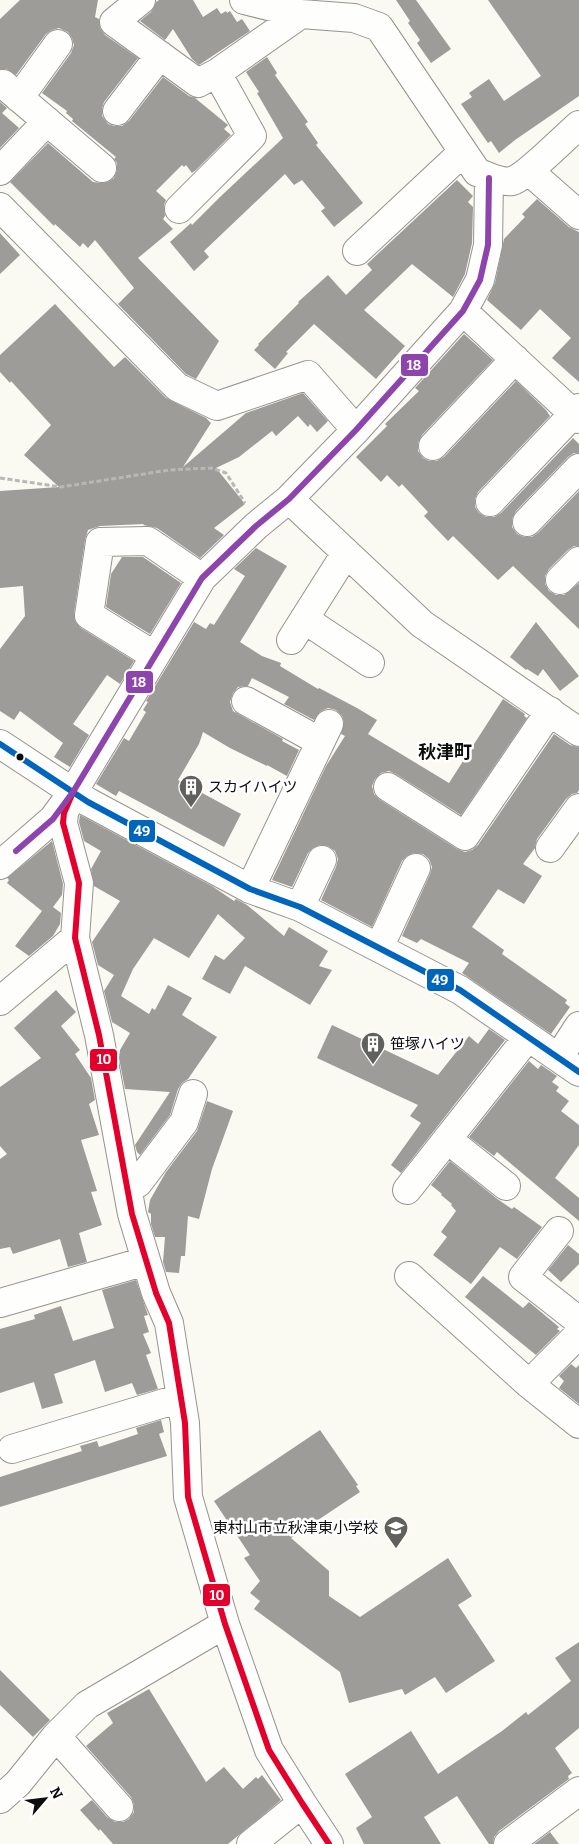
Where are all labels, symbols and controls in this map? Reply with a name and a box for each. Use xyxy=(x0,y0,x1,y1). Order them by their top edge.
line badge: 18 xyxy=(400,353,429,377)
text: 18 xyxy=(407,357,421,374)
line badge: 18 xyxy=(125,670,154,694)
text: 18 xyxy=(132,674,146,691)
district label: 秋津町 xyxy=(418,741,472,763)
unlabelled marker xyxy=(15,752,25,762)
building icon: スカイハイツ xyxy=(178,774,204,808)
place label: スカイハイツ xyxy=(208,778,297,796)
line badge: 49 xyxy=(128,819,156,843)
text: 49 xyxy=(134,823,150,840)
line badge: 49 xyxy=(426,968,455,992)
text: 49 xyxy=(432,972,448,989)
building icon: 笹塚ハイツ xyxy=(360,1031,386,1065)
place label: 笹塚ハイツ xyxy=(390,1035,465,1053)
line badge: 10 xyxy=(89,1048,118,1072)
text: 10 xyxy=(97,1051,112,1068)
school or university icon: 東村山市立秋津東小学校 xyxy=(383,1515,409,1549)
place label: 東村山市立秋津東小学校 xyxy=(213,1519,378,1537)
line badge: 10 xyxy=(202,1583,231,1607)
text: 10 xyxy=(210,1587,225,1604)
north arrow xyxy=(20,1774,70,1824)
text: N xyxy=(46,1784,66,1802)

